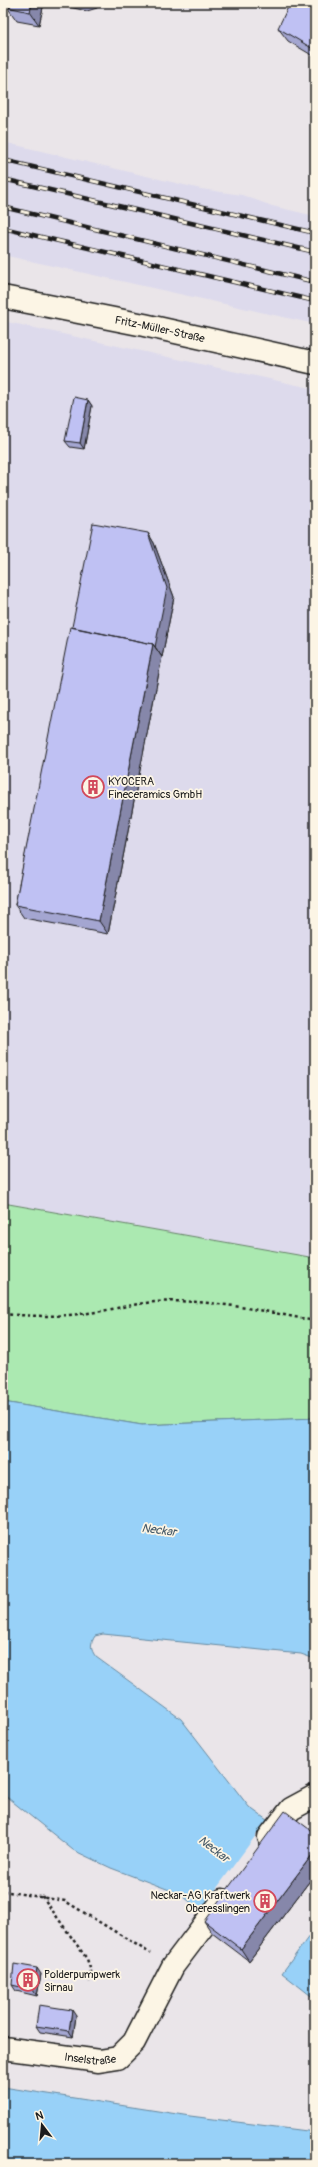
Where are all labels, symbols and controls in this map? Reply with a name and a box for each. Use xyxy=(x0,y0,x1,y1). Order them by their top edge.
street label: Fritz-Müller-Straße xyxy=(114,313,206,345)
building icon: KYOCERA Fineceramics GmbH xyxy=(80,774,106,800)
place label: KYOCERA Fineceramics GmbH xyxy=(108,775,202,801)
water label: Neckar xyxy=(141,1521,179,1540)
water label: Neckar xyxy=(195,1833,233,1867)
building icon: Neckar-AG Kraftwerk Oberesslingen xyxy=(252,1888,278,1914)
place label: Neckar-AG Kraftwerk Oberesslingen xyxy=(150,1889,250,1915)
building icon: Polderpumpwerk Sirnau xyxy=(15,1967,41,1993)
place label: Polderpumpwerk Sirnau xyxy=(44,1968,121,1994)
street label: Inselstraße xyxy=(64,2050,118,2068)
north arrow xyxy=(22,2105,62,2145)
text: N xyxy=(34,2108,45,2123)

